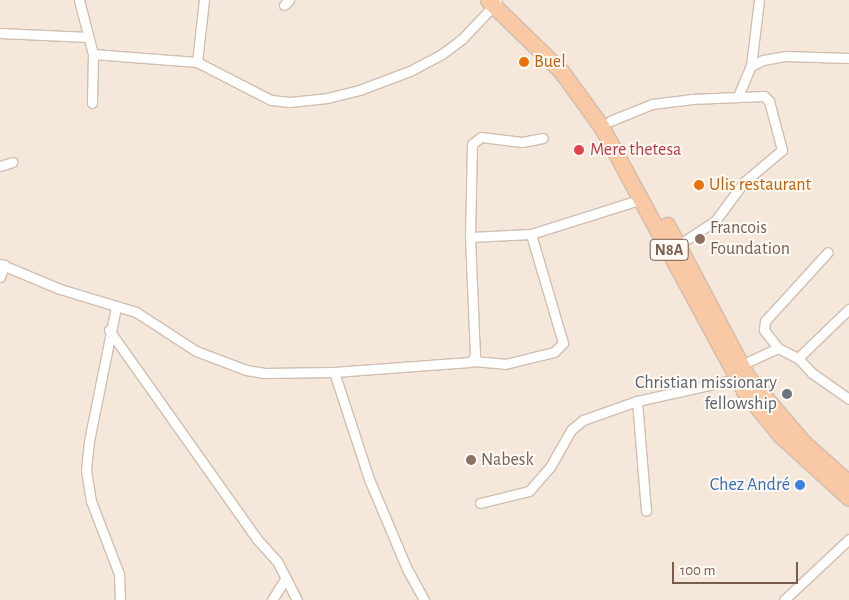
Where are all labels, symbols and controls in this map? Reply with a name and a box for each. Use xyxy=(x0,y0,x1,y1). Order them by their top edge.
place label: Buel xyxy=(534,51,566,73)
marker: Buel xyxy=(518,56,530,68)
place label: Mere thetesa xyxy=(590,139,681,161)
marker: Mere thetesa xyxy=(572,143,586,157)
place label: Ulis restaurant xyxy=(709,174,811,196)
marker: Ulis restaurant xyxy=(693,179,705,191)
place label: Francois Foundation xyxy=(710,218,790,260)
marker: Francois Foundation xyxy=(694,233,706,245)
road number: N8A xyxy=(649,236,689,264)
place label: Christian missionary fellowship xyxy=(635,373,777,416)
marker: Christian missionary fellowship xyxy=(781,388,793,400)
place label: Nabesk xyxy=(481,449,534,471)
marker: Nabesk xyxy=(465,454,477,466)
place label: Chez André xyxy=(710,474,790,496)
marker: Chez André xyxy=(794,479,806,491)
scale bar xyxy=(674,552,800,584)
text: 100 m xyxy=(680,563,715,578)

